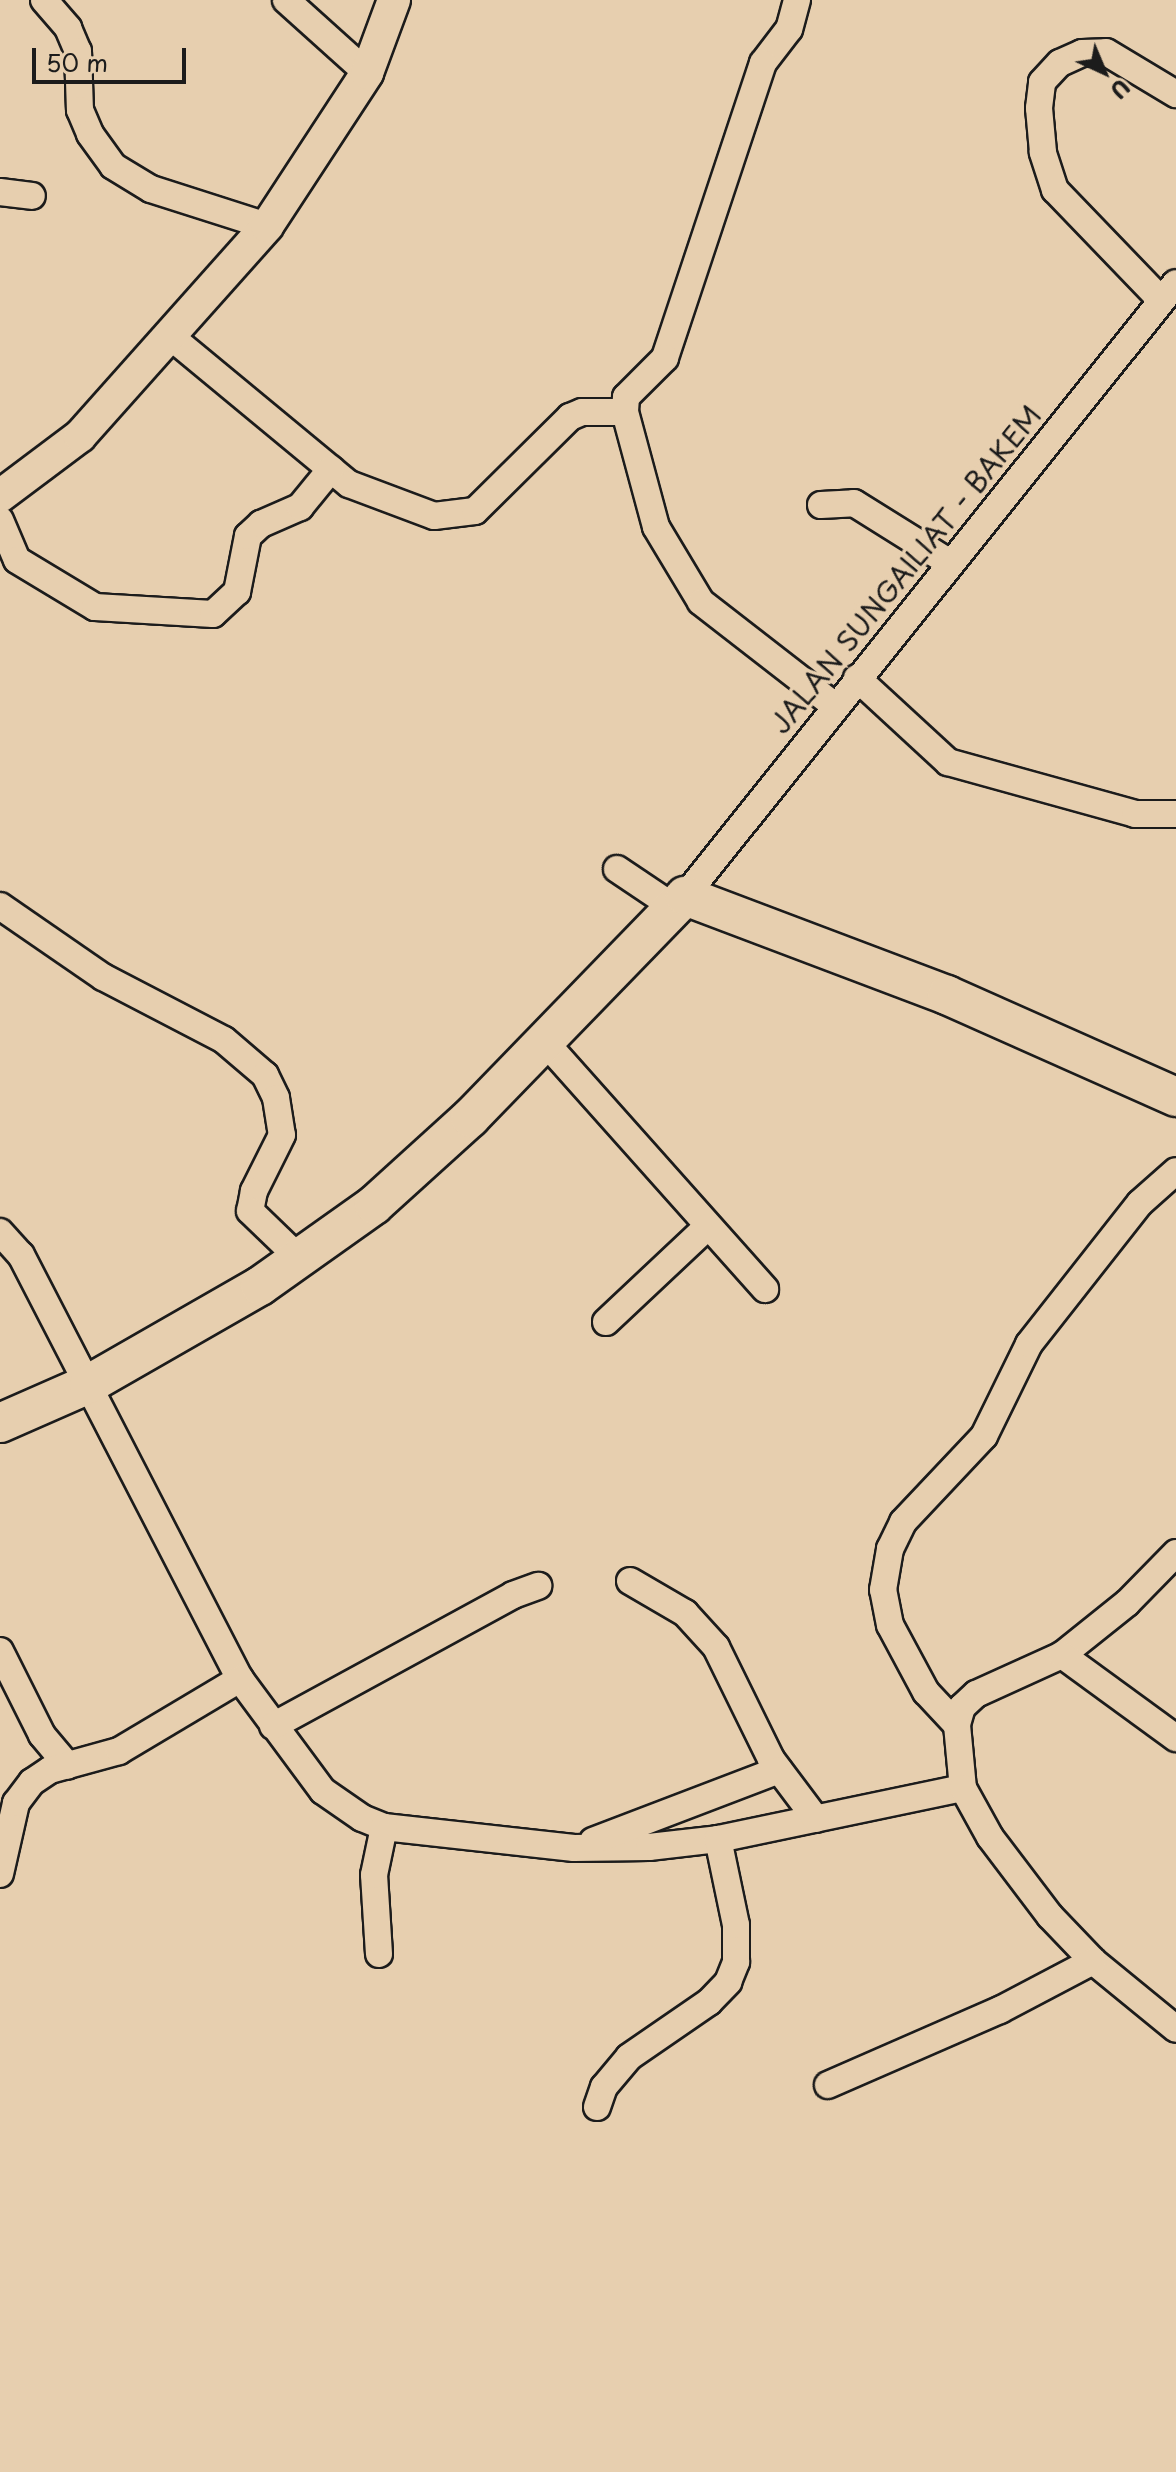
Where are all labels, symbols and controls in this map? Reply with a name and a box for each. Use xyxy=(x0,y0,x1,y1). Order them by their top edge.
scale bar xyxy=(36,32,190,82)
north arrow xyxy=(1064,32,1144,112)
text: 50 m xyxy=(46,44,108,80)
text: U xyxy=(1104,72,1139,107)
street label: JALAN SUNGAILIAT - BAKEM xyxy=(762,397,1048,741)

